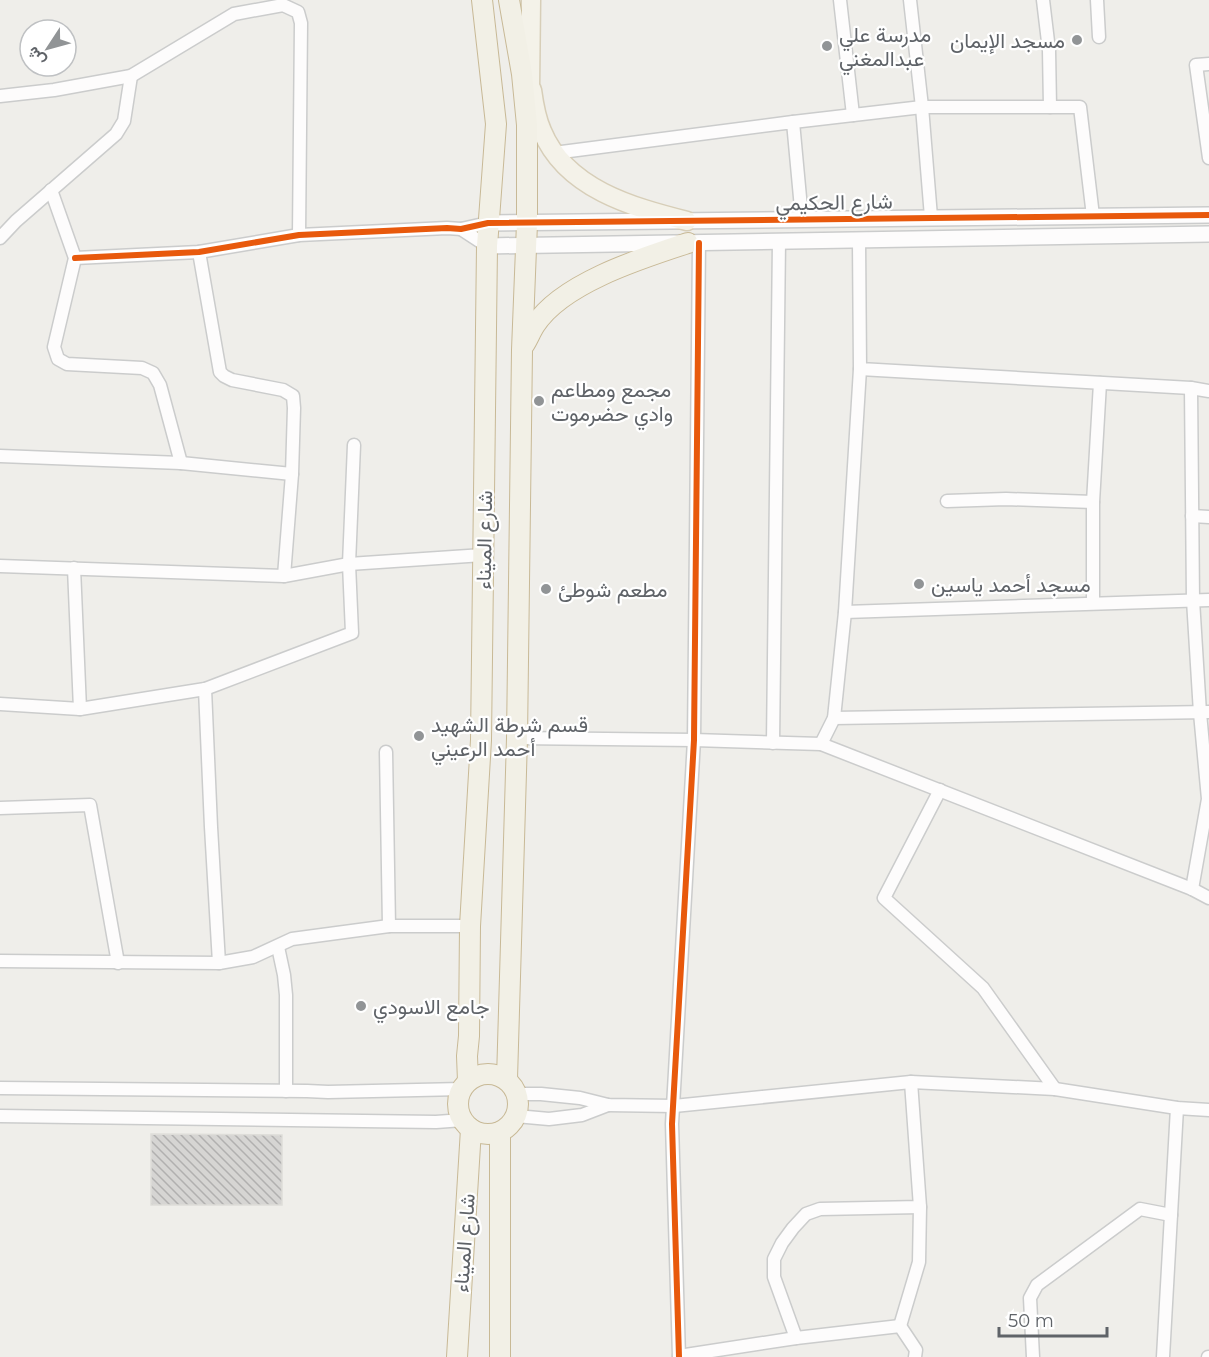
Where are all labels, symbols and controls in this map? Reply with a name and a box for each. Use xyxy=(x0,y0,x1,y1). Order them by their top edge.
north arrow xyxy=(18,18,78,78)
place label: مدرسة علي عبدالمغني xyxy=(839,22,931,76)
place label: مسجد الإيمان xyxy=(950,28,1065,55)
marker: مسجد الإيمان xyxy=(1070,33,1084,47)
marker: مدرسة علي عبدالمغني xyxy=(820,39,834,53)
text: ش xyxy=(23,43,50,70)
street label: شارع الحكيمي xyxy=(775,188,893,221)
place label: مجمع ومطاعم وادي حضرموت xyxy=(551,377,673,431)
marker: مجمع ومطاعم وادي حضرموت xyxy=(532,394,546,408)
street label: شارع الميناء xyxy=(471,490,499,590)
place label: مسجد أحمد ياسين xyxy=(931,572,1091,597)
place label: مطعم شوطئ xyxy=(558,577,667,604)
marker: مسجد أحمد ياسين xyxy=(912,577,926,591)
marker: مطعم شوطئ xyxy=(539,582,553,596)
place label: قسم شرطة الشهيد أحمد الرعيني xyxy=(431,712,588,766)
marker: قسم شرطة الشهيد أحمد الرعيني xyxy=(412,729,426,743)
place label: جامع الاسودي xyxy=(373,994,489,1024)
marker: جامع الاسودي xyxy=(354,999,368,1013)
street label: شارع الميناء xyxy=(448,1193,482,1294)
scale bar xyxy=(999,1300,1107,1338)
text: 50 m xyxy=(1008,1310,1054,1332)

